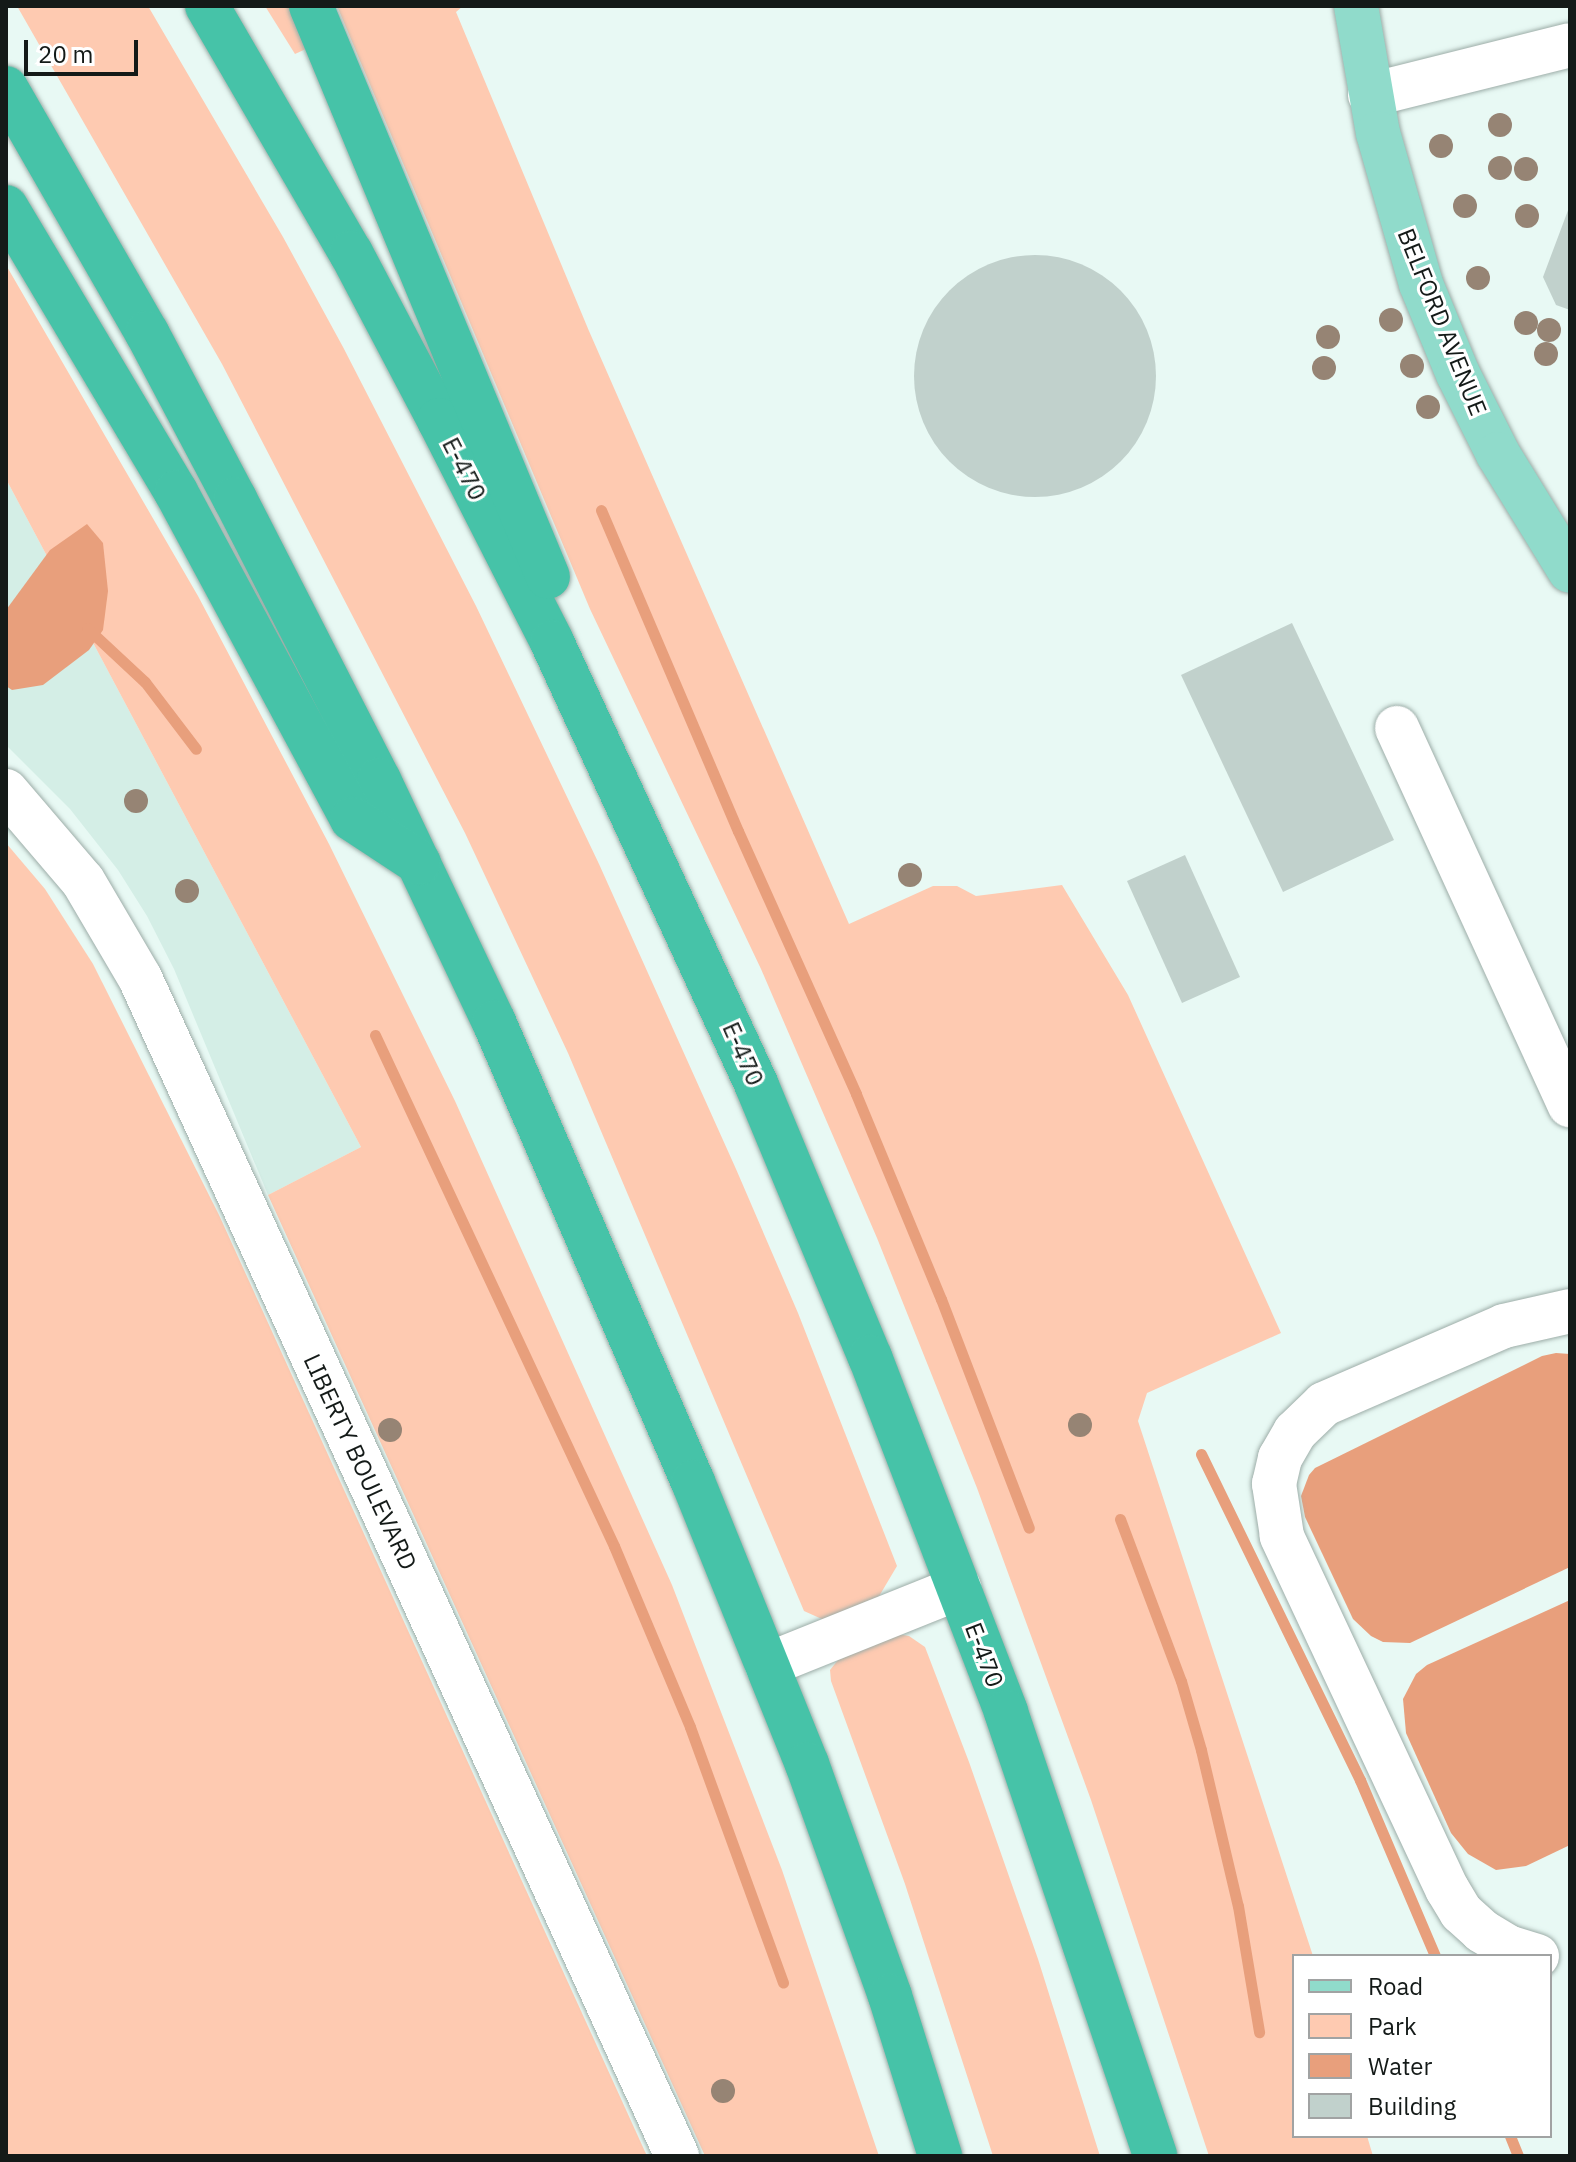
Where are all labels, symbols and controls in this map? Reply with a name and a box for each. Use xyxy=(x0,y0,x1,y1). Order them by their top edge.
scale bar xyxy=(28,24,142,74)
text: 20 m xyxy=(38,38,93,70)
street label: BELFORD AVENUE xyxy=(1391,224,1493,420)
street label: E-470 xyxy=(436,433,492,505)
street label: E-470 xyxy=(716,1018,770,1090)
street label: LIBERTY BOULEVARD xyxy=(297,1349,423,1575)
street label: E-470 xyxy=(959,1619,1009,1691)
legend xyxy=(1292,1954,1552,2138)
text: Road xyxy=(1368,1970,1423,2002)
text: Park xyxy=(1368,2010,1417,2042)
text: Water xyxy=(1368,2050,1432,2082)
text: Building xyxy=(1368,2090,1456,2122)

